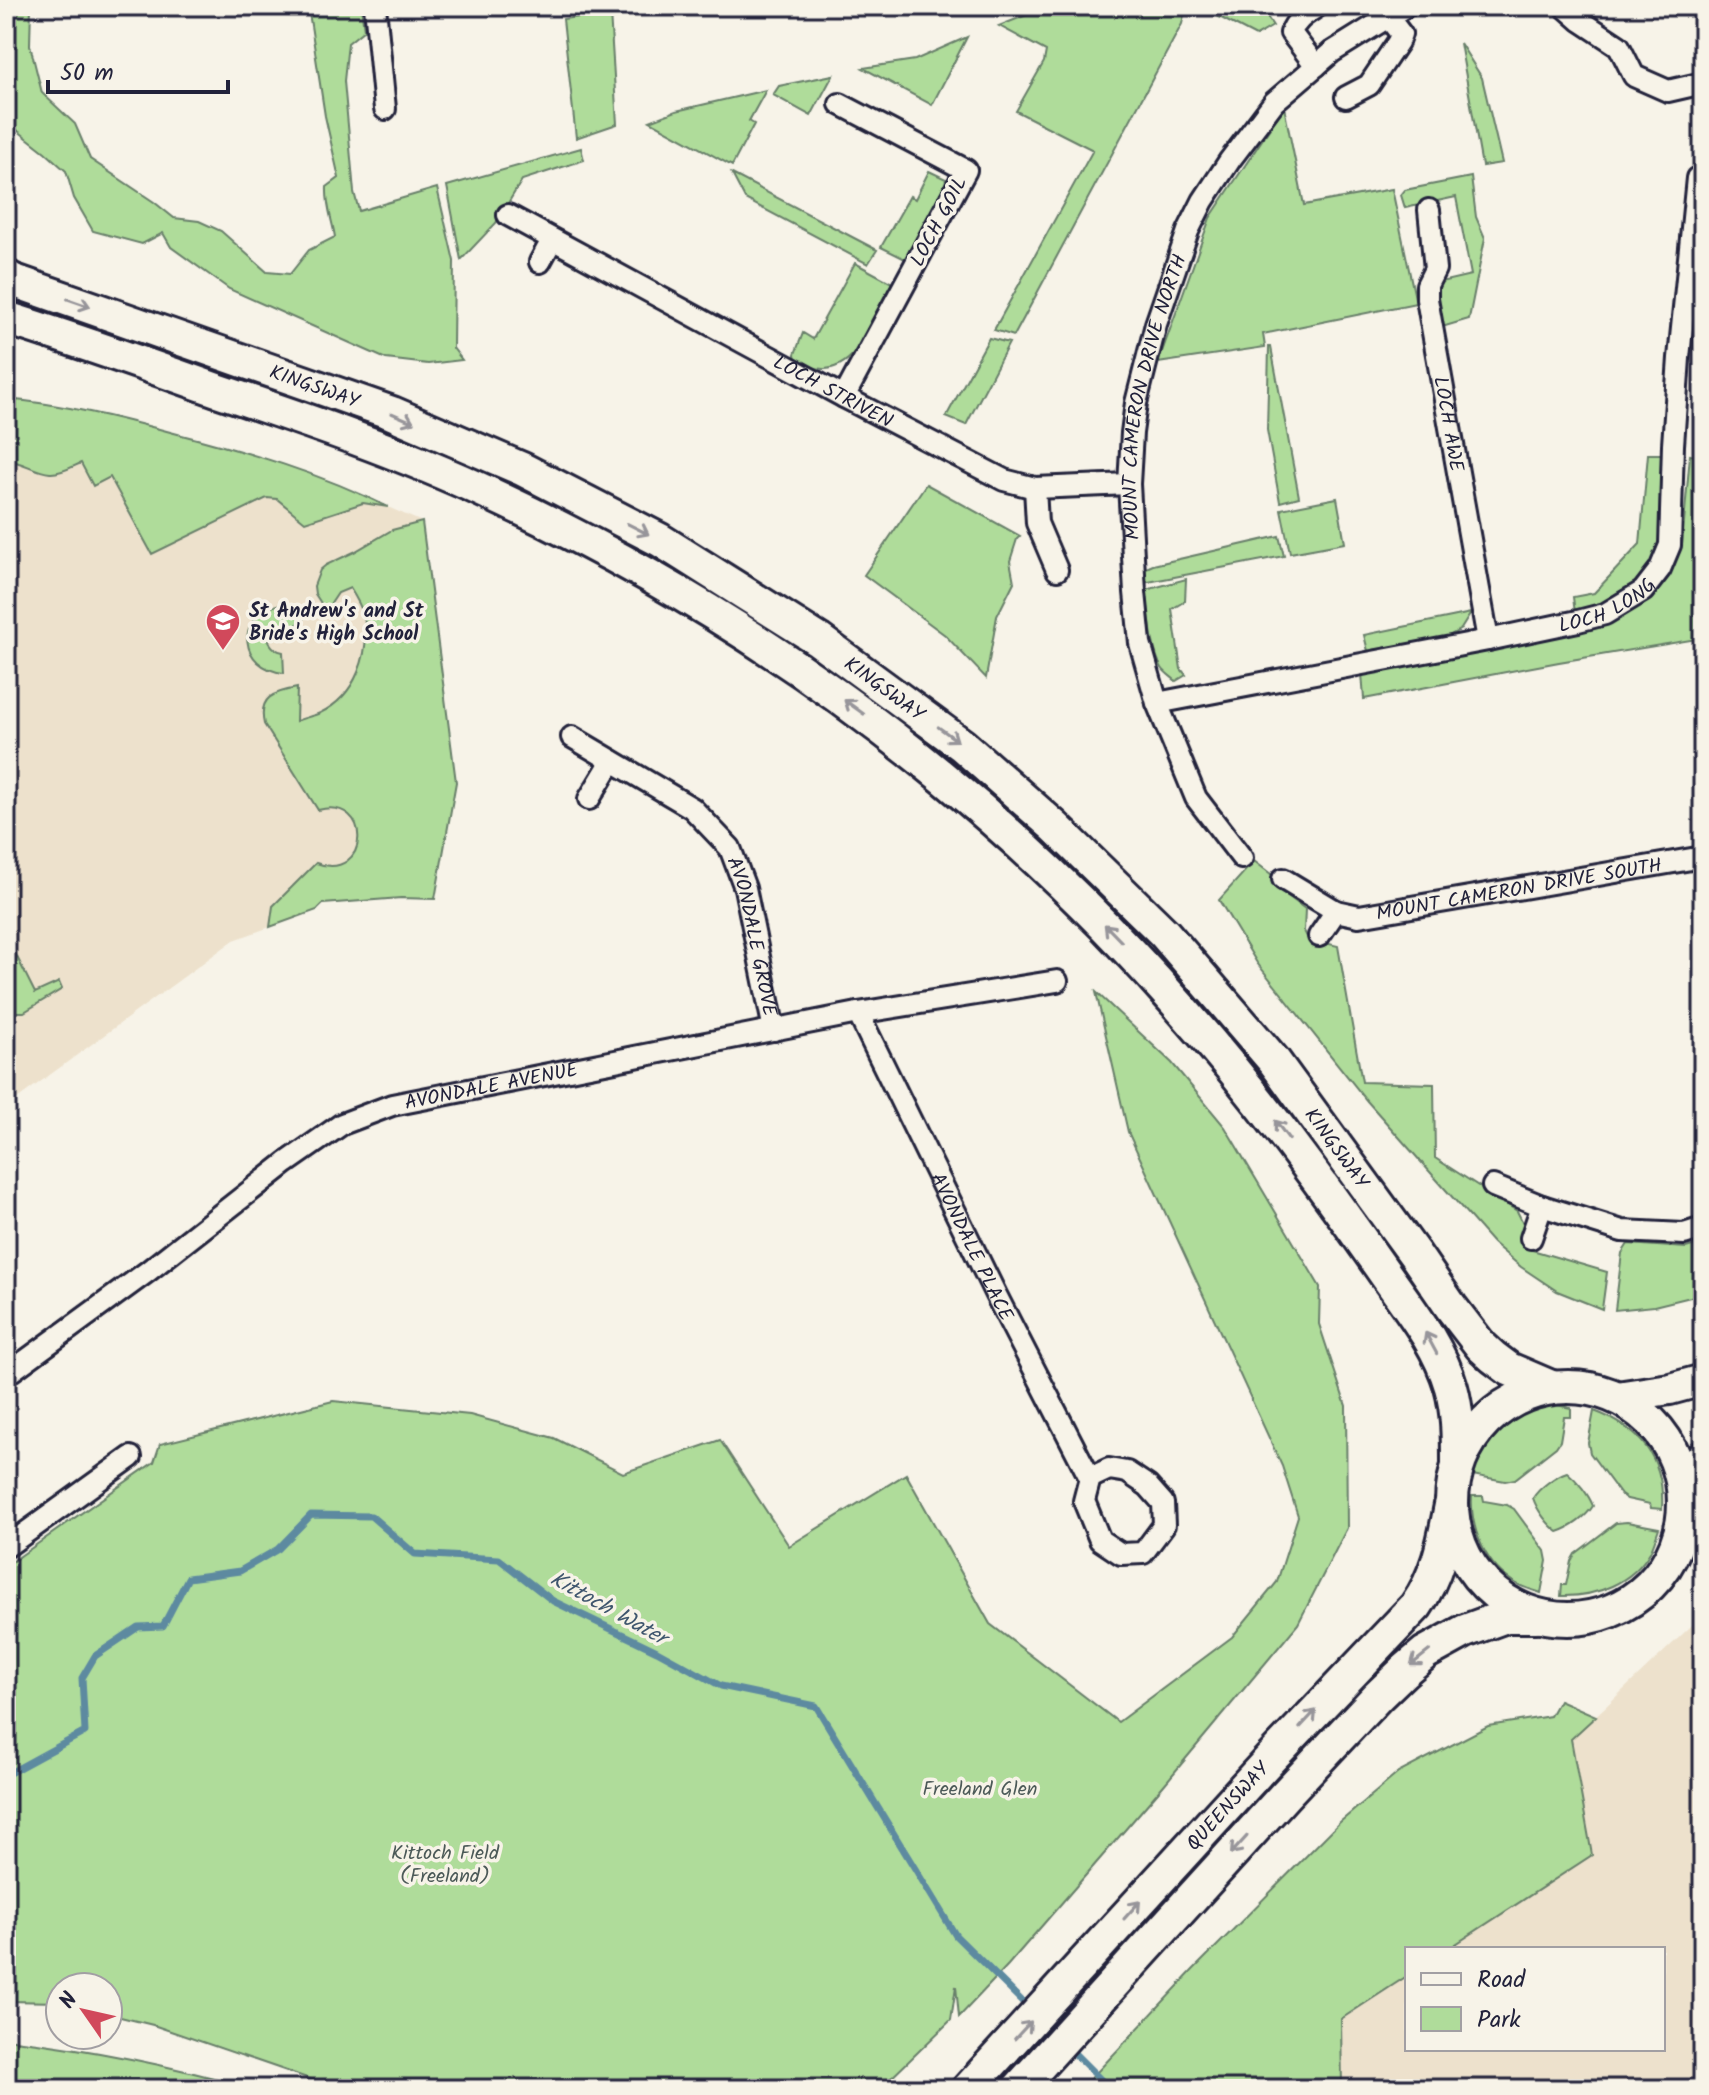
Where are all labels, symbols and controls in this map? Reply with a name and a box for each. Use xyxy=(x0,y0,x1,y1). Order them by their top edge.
scale bar xyxy=(48,44,228,94)
text: 50 m xyxy=(60,54,114,93)
street label: LOCH GOIL xyxy=(903,171,977,273)
street label: MOUNT CAMERON DRIVE NORTH xyxy=(1115,250,1197,541)
one-way arrow xyxy=(66,297,91,311)
street label: LOCH STRIVEN xyxy=(767,348,898,438)
street label: KINGSWAY xyxy=(265,357,365,419)
street label: LOCH AWE xyxy=(1423,374,1472,476)
one-way arrow xyxy=(390,411,415,426)
one-way arrow xyxy=(626,521,649,537)
street label: LOCH LONG xyxy=(1556,572,1666,643)
place label: St Andrew's and St Bride's High School xyxy=(249,596,425,651)
school or university icon: St Andrew's and St Bride's High School xyxy=(204,602,242,652)
street label: KINGSWAY xyxy=(836,649,932,731)
one-way arrow xyxy=(843,699,865,715)
one-way arrow xyxy=(936,726,958,743)
street label: MOUNT CAMERON DRIVE SOUTH xyxy=(1374,850,1665,931)
street label: AVONDALE GROVE xyxy=(717,852,785,1020)
one-way arrow xyxy=(1103,923,1122,943)
street label: AVONDALE AVENUE xyxy=(402,1054,582,1120)
street label: KINGSWAY xyxy=(1295,1102,1377,1198)
one-way arrow xyxy=(1273,1120,1290,1141)
street label: AVONDALE PLACE xyxy=(921,1168,1021,1328)
one-way arrow xyxy=(1423,1331,1439,1355)
water label: Kittoch Water xyxy=(543,1563,677,1658)
one-way arrow xyxy=(1410,1650,1431,1667)
one-way arrow xyxy=(1298,1709,1317,1729)
street label: QUEENSWAY xyxy=(1179,1754,1279,1859)
park label: Freeland Glen xyxy=(923,1774,1037,1806)
one-way arrow xyxy=(1230,1835,1249,1855)
park label: Kittoch Field (Freeland) xyxy=(391,1838,500,1893)
one-way arrow xyxy=(1122,1901,1140,1921)
legend xyxy=(1405,1947,1665,2051)
text: Road xyxy=(1477,1961,1526,2000)
north arrow xyxy=(44,1971,124,2051)
text: N xyxy=(51,1986,88,2017)
text: Park xyxy=(1477,2001,1521,2040)
one-way arrow xyxy=(1013,2020,1031,2040)

